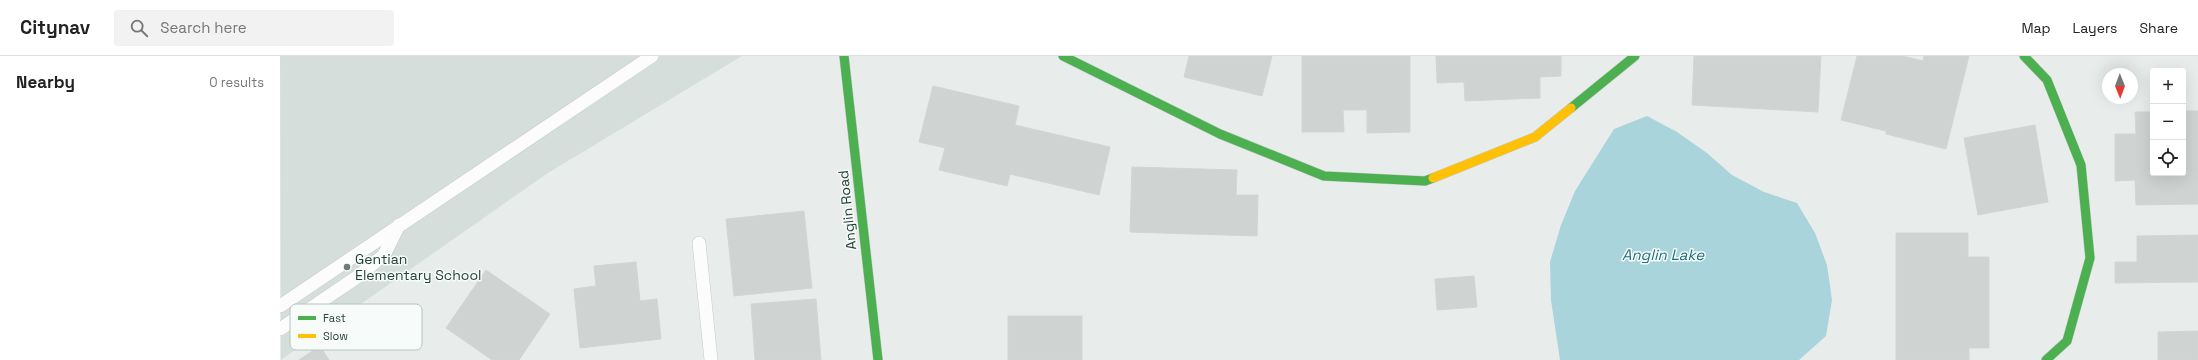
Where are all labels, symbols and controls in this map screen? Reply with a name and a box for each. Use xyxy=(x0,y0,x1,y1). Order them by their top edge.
search box xyxy=(114,10,394,46)
text: Citynav xyxy=(20,15,90,40)
icon: search xyxy=(128,17,150,39)
text: Search here xyxy=(160,18,247,37)
text: Map xyxy=(2021,19,2051,37)
text: Layers xyxy=(2073,19,2117,37)
text: Share xyxy=(2139,19,2178,37)
north arrow xyxy=(2102,68,2138,104)
map controls xyxy=(2150,68,2186,176)
button: + xyxy=(2150,68,2186,104)
text: Nearby xyxy=(16,71,75,93)
text: 0 results xyxy=(209,74,264,91)
button: − xyxy=(2150,104,2186,140)
button: locate xyxy=(2150,140,2186,176)
street label: Anglin Road xyxy=(834,169,860,251)
water label: Anglin Lake xyxy=(1622,245,1705,264)
place label: Gentian Elementary School xyxy=(355,250,481,284)
marker: Gentian Elementary School xyxy=(342,262,352,272)
legend xyxy=(290,304,422,350)
text: Fast xyxy=(323,311,346,325)
text: Slow xyxy=(323,329,348,343)

